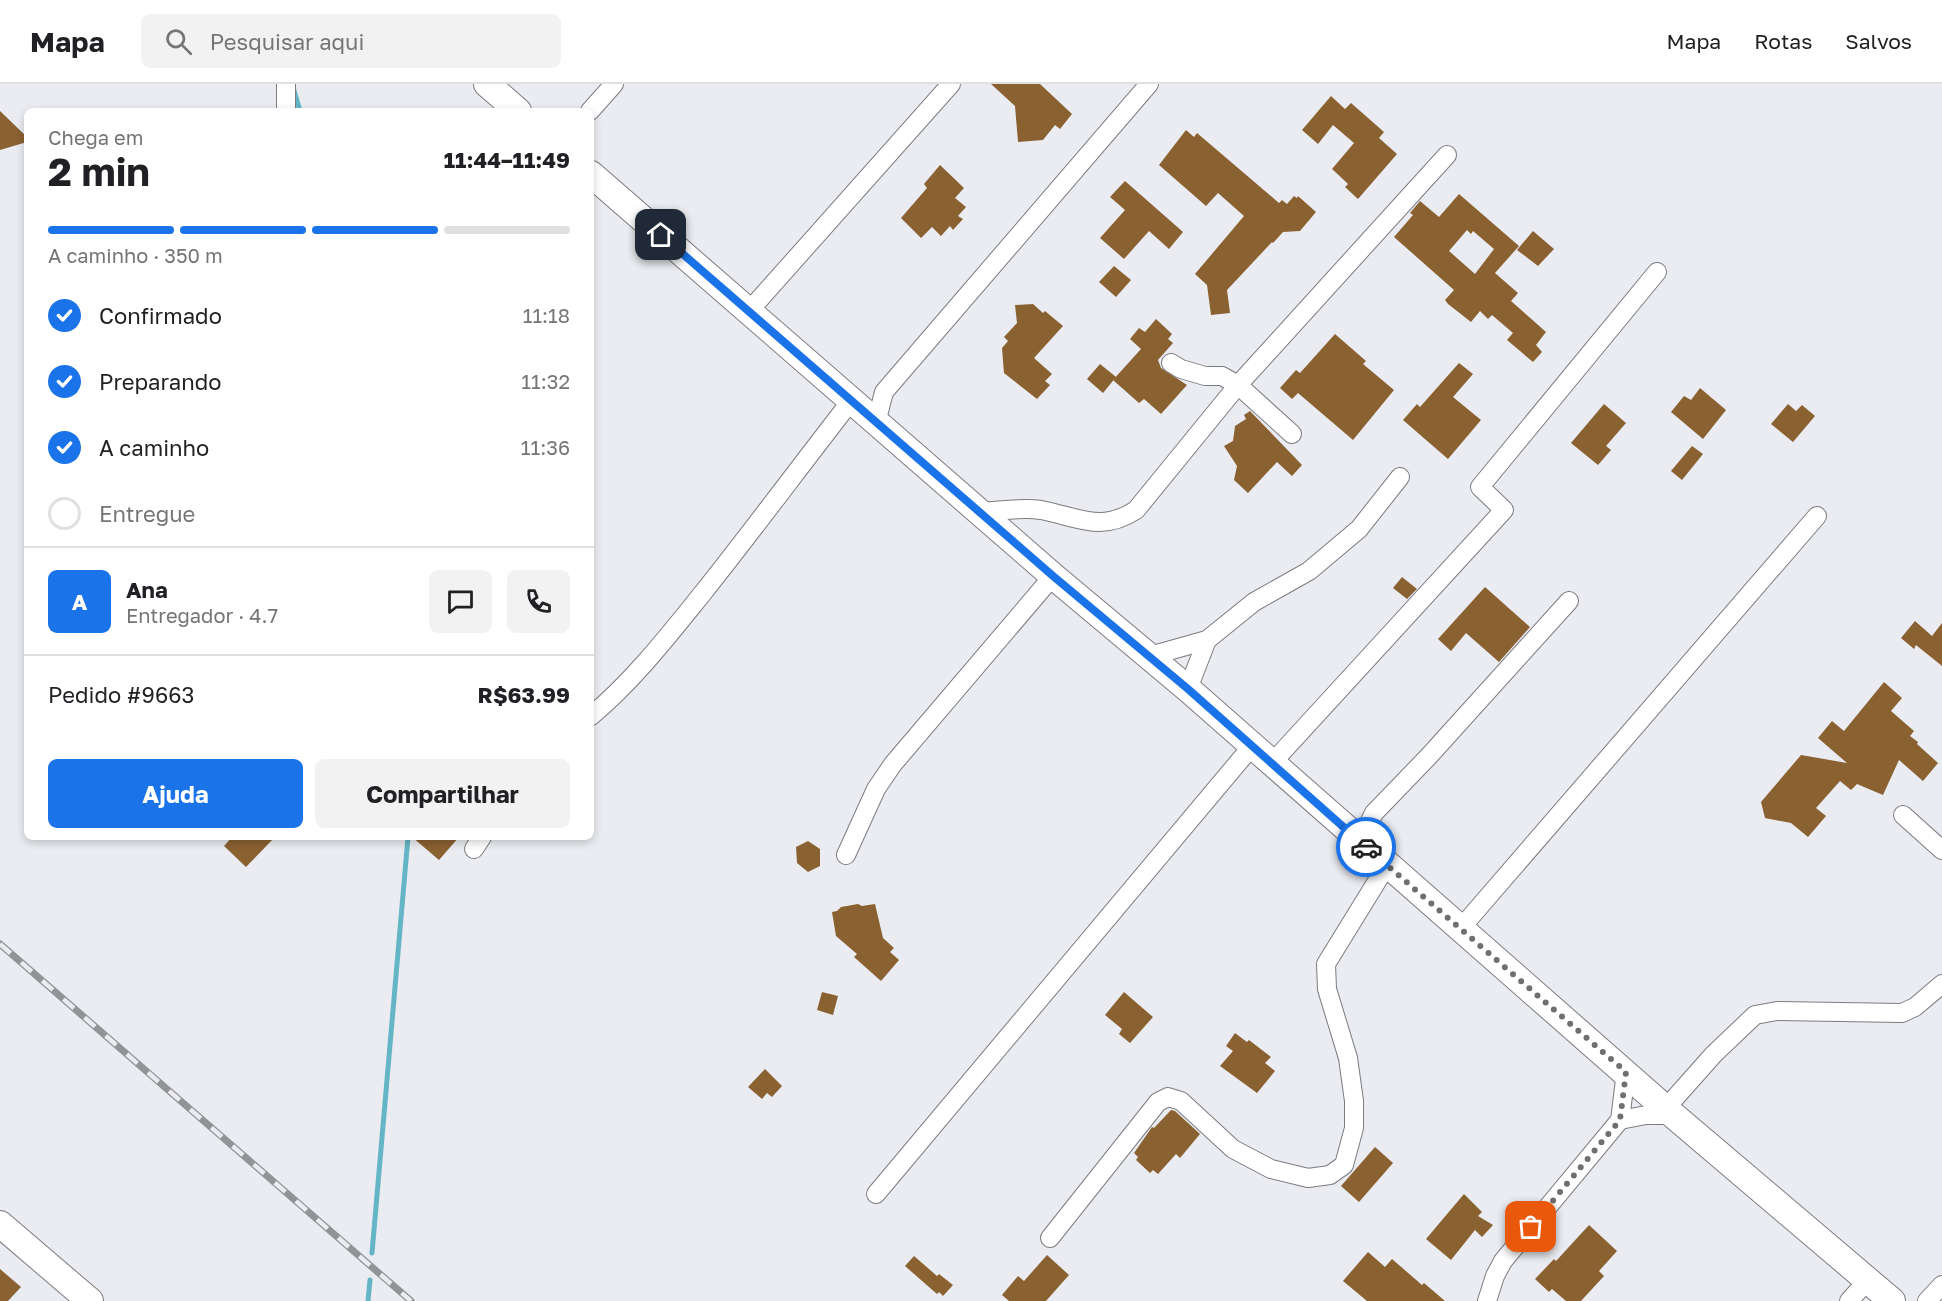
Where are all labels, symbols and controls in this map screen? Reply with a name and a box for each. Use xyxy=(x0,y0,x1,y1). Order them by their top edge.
search box xyxy=(141,14,561,68)
text: Mapa xyxy=(30,25,105,58)
icon: search xyxy=(162,25,195,58)
text: Pesquisar aqui xyxy=(210,28,364,55)
text: Mapa xyxy=(1667,28,1721,54)
text: Rotas xyxy=(1754,28,1812,54)
text: Salvos xyxy=(1845,28,1912,54)
text: Chega em xyxy=(48,125,143,149)
text: 11:44–11:49 xyxy=(444,146,570,173)
text: 2 min xyxy=(48,148,150,195)
pin xyxy=(635,209,686,260)
icon: home xyxy=(644,218,677,251)
text: A caminho · 350 m xyxy=(48,243,223,267)
icon: check xyxy=(48,299,81,332)
text: Confirmado xyxy=(99,302,222,329)
text: 11:18 xyxy=(523,303,570,327)
icon: check xyxy=(48,365,81,398)
text: Preparando xyxy=(99,368,222,395)
text: 11:32 xyxy=(521,369,570,393)
icon: check xyxy=(48,431,81,464)
text: A caminho xyxy=(99,434,209,461)
text: 11:36 xyxy=(521,435,570,459)
text: Entregue xyxy=(99,500,195,527)
button: chat xyxy=(429,570,492,633)
button: phone xyxy=(507,570,570,633)
text: Ana xyxy=(126,576,168,603)
text: A xyxy=(72,588,87,615)
text: Entregador · 4.7 xyxy=(126,603,278,627)
text: Pedido #9663 xyxy=(48,681,194,708)
text: R$63.99 xyxy=(478,681,570,708)
button: Ajuda xyxy=(48,759,303,828)
button: Compartilhar xyxy=(315,759,570,828)
courier xyxy=(1336,817,1396,877)
icon: car xyxy=(1350,831,1383,864)
pin xyxy=(1505,1201,1556,1252)
icon: bag xyxy=(1514,1210,1547,1243)

